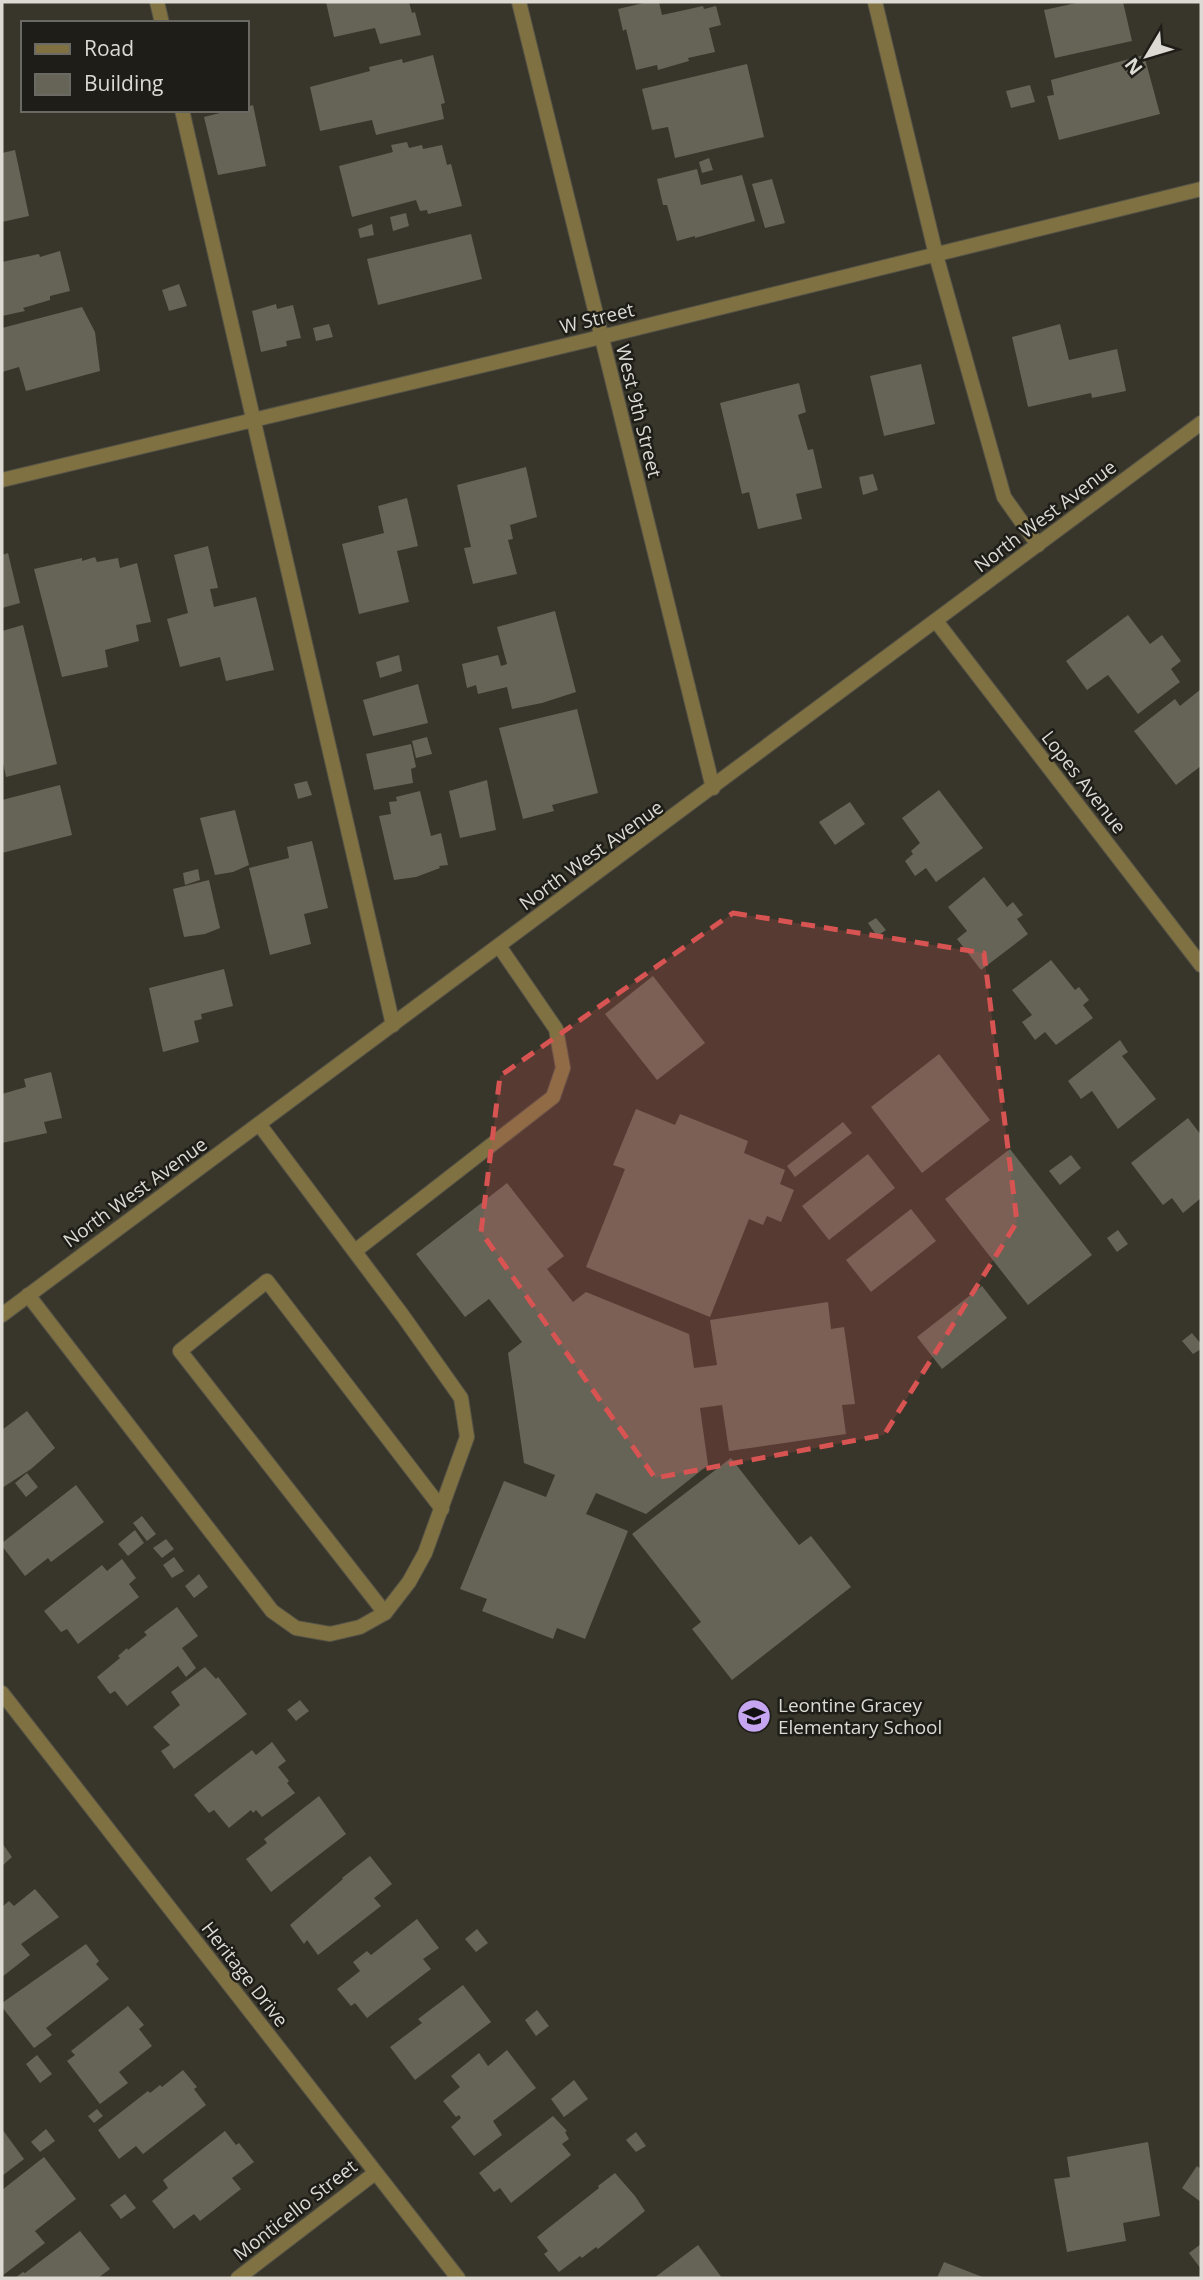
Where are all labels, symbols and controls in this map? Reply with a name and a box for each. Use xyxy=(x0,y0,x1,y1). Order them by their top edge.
legend xyxy=(21,21,248,112)
north arrow xyxy=(1112,21,1182,91)
text: Road xyxy=(84,34,134,62)
text: N xyxy=(1119,52,1149,81)
text: Building xyxy=(84,69,163,97)
street label: W Street xyxy=(557,296,637,340)
street label: West 9th Street xyxy=(610,342,668,480)
street label: North West Avenue xyxy=(968,454,1122,578)
street label: Lopes Avenue xyxy=(1036,725,1132,839)
street label: North West Avenue xyxy=(514,794,668,916)
street label: North West Avenue xyxy=(58,1131,212,1253)
place label: Leontine Gracey Elementary School xyxy=(778,1692,942,1740)
school or university icon: Leontine Gracey Elementary School xyxy=(735,1697,773,1735)
street label: Heritage Drive xyxy=(196,1916,294,2032)
street label: Monticello Street xyxy=(228,2153,362,2267)

